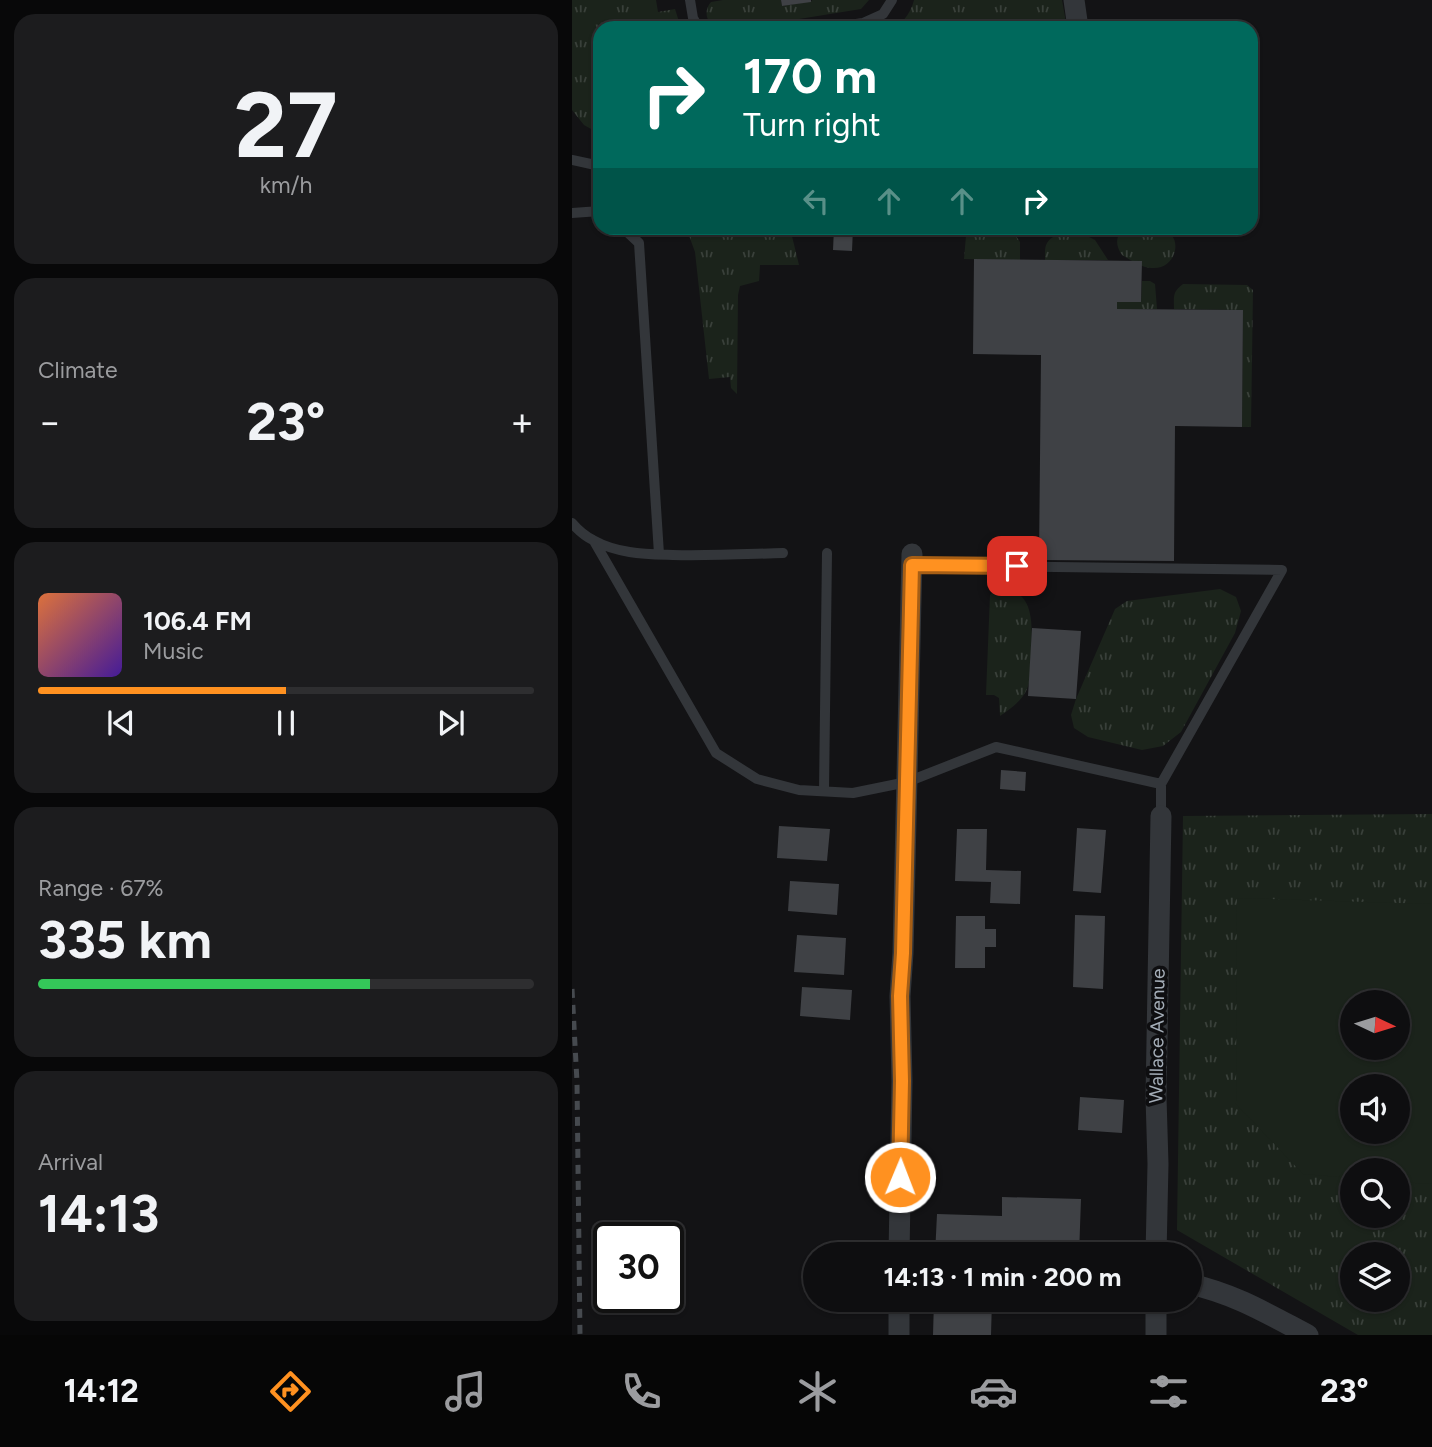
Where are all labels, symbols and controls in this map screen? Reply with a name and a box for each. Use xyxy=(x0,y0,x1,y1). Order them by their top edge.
text: 170 m xyxy=(743,46,877,105)
icon: right xyxy=(628,49,719,140)
text: 27 xyxy=(234,71,338,180)
text: Turn right xyxy=(743,106,881,144)
text: km/h xyxy=(260,171,312,199)
icon: left xyxy=(797,182,835,220)
icon: ahead xyxy=(870,182,908,220)
icon: ahead xyxy=(943,182,981,220)
icon: right xyxy=(1016,182,1054,220)
text: Climate xyxy=(38,356,117,384)
text: 23° xyxy=(247,391,325,453)
text: − xyxy=(38,399,62,445)
text: + xyxy=(510,399,534,445)
pin xyxy=(987,536,1047,596)
icon: arrive xyxy=(998,547,1036,585)
text: 106.4 FM xyxy=(143,605,252,637)
text: Music xyxy=(143,637,204,665)
icon: previous xyxy=(102,704,140,742)
icon: pause xyxy=(267,704,305,742)
icon: next xyxy=(432,704,470,742)
text: Range · 67% xyxy=(38,874,164,902)
text: 335 km xyxy=(38,909,212,971)
street label: Wallace Avenue xyxy=(1144,968,1170,1104)
north arrow xyxy=(1340,990,1410,1060)
map controls xyxy=(1340,990,1410,1312)
button: sound xyxy=(1340,1074,1410,1144)
position arrow xyxy=(863,1140,937,1214)
text: Arrival xyxy=(38,1148,103,1176)
button: search xyxy=(1340,1158,1410,1228)
text: 14:13 xyxy=(38,1183,159,1245)
speed limit sign: 30 xyxy=(593,1222,684,1313)
button: layers xyxy=(1340,1242,1410,1312)
text: 14:13 · 1 min · 200 m xyxy=(884,1261,1121,1293)
icon: directions xyxy=(266,1367,315,1416)
icon: music xyxy=(441,1367,490,1416)
icon: phone xyxy=(617,1367,666,1416)
icon: climate xyxy=(793,1367,842,1416)
icon: car xyxy=(969,1367,1018,1416)
icon: filters xyxy=(1144,1367,1193,1416)
text: 14:12 xyxy=(63,1372,139,1410)
text: 23° xyxy=(1320,1372,1369,1410)

